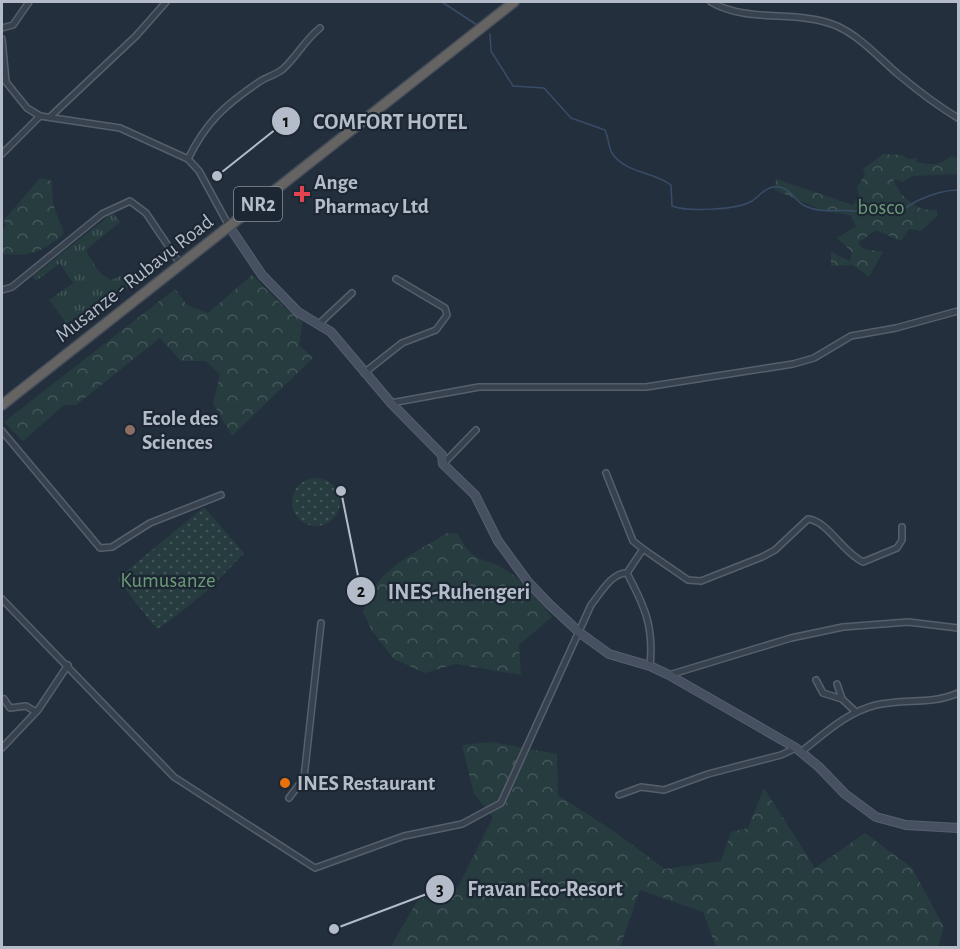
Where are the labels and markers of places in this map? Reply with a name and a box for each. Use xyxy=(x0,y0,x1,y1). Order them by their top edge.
callout: COMFORT HOTEL xyxy=(271,101,480,141)
place label: Ange Pharmacy Ltd xyxy=(314,172,429,217)
marker: Ange Pharmacy Ltd xyxy=(295,187,309,201)
place label: Ecole des Sciences xyxy=(142,408,218,453)
marker: Ecole des Sciences xyxy=(123,423,137,437)
callout: INES-Ruhengeri xyxy=(346,571,542,611)
place label: INES Restaurant xyxy=(297,773,435,794)
marker: INES Restaurant xyxy=(278,776,292,790)
callout: Fravan Eco-Resort xyxy=(425,869,634,909)

